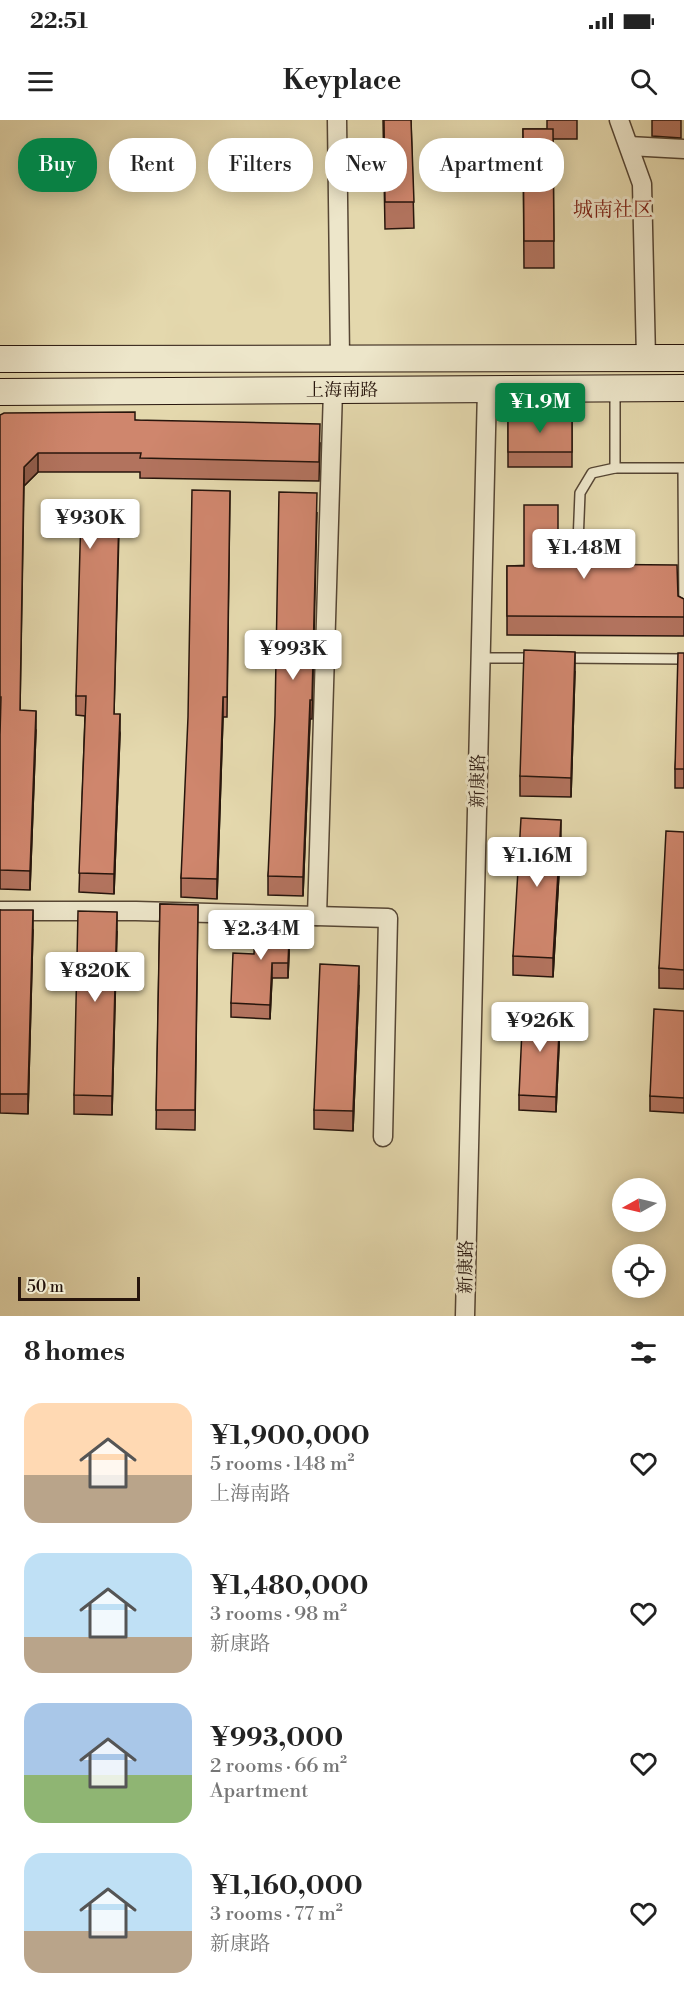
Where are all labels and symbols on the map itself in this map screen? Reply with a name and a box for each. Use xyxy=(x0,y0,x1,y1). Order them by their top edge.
district label: 城南社区 xyxy=(573,198,653,223)
street label: 上海南路 xyxy=(306,379,378,402)
pin: ¥1.9M xyxy=(498,383,582,434)
pin: ¥930K xyxy=(48,499,132,550)
pin: ¥1.48M xyxy=(535,529,633,580)
pin: ¥993K xyxy=(251,630,335,681)
street label: 新康路 xyxy=(466,754,490,808)
pin: ¥1.16M xyxy=(488,837,586,888)
pin: ¥2.34M xyxy=(212,910,310,961)
pin: ¥820K xyxy=(53,952,137,1003)
pin: ¥926K xyxy=(498,1002,582,1053)
north arrow xyxy=(612,1178,666,1232)
street label: 新康路 xyxy=(454,1240,478,1294)
scale bar xyxy=(18,1274,140,1302)

